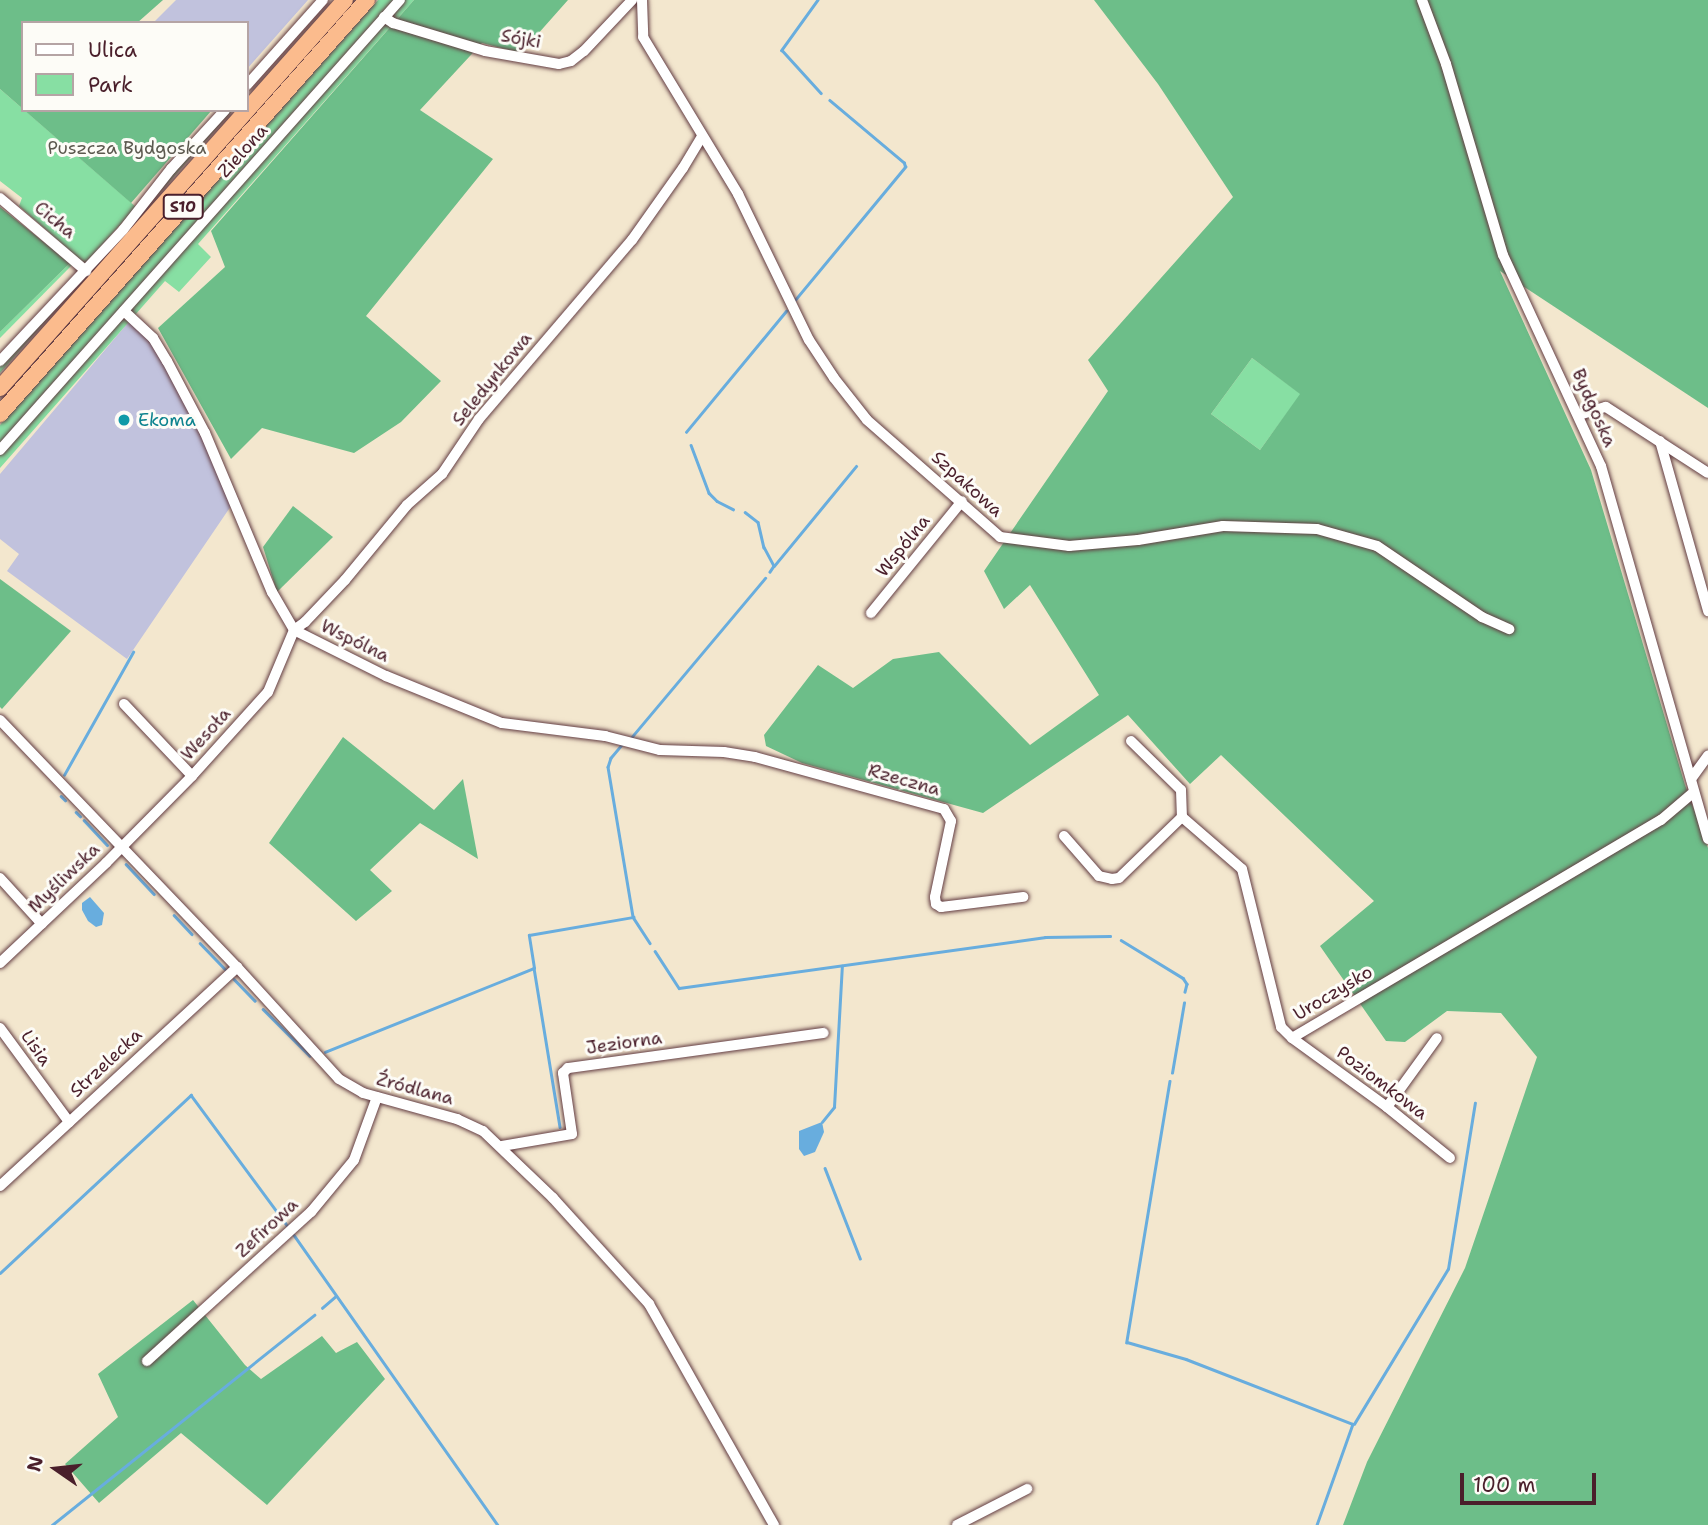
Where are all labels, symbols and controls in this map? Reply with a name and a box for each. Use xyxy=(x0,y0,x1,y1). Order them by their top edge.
legend xyxy=(21,21,248,112)
street label: Sójki xyxy=(499,25,543,53)
text: Ulica xyxy=(88,36,137,64)
text: Park xyxy=(88,71,133,99)
street label: Zielona xyxy=(214,120,272,182)
park label: Puszcza Bydgoska xyxy=(47,137,207,159)
road number: S10 xyxy=(162,195,204,220)
street label: Cicha xyxy=(30,197,80,243)
street label: Seledynkowa xyxy=(448,328,536,430)
street label: Bydgoska xyxy=(1567,366,1621,450)
place label: Ekoma xyxy=(138,409,196,431)
marker: Ekoma xyxy=(116,412,132,428)
street label: Szpakowa xyxy=(927,446,1007,522)
street label: Wspólna xyxy=(871,511,935,581)
street label: Wspólna xyxy=(317,615,393,667)
street label: Wesoła xyxy=(177,703,235,765)
street label: Rzeczna xyxy=(865,759,943,801)
street label: Myśliwska xyxy=(24,839,104,917)
street label: Uroczysko xyxy=(1289,961,1377,1025)
street label: Strzelecka xyxy=(65,1024,147,1102)
street label: Lisia xyxy=(16,1026,56,1070)
street label: Jeziorna xyxy=(585,1027,663,1059)
street label: Poziomkowa xyxy=(1332,1042,1432,1124)
street label: Źródlana xyxy=(374,1068,456,1110)
street label: Zefirowa xyxy=(232,1194,302,1262)
north arrow xyxy=(21,1434,91,1504)
text: N xyxy=(21,1453,49,1474)
scale bar xyxy=(1463,1458,1600,1502)
text: 100 m xyxy=(1473,1471,1536,1499)

